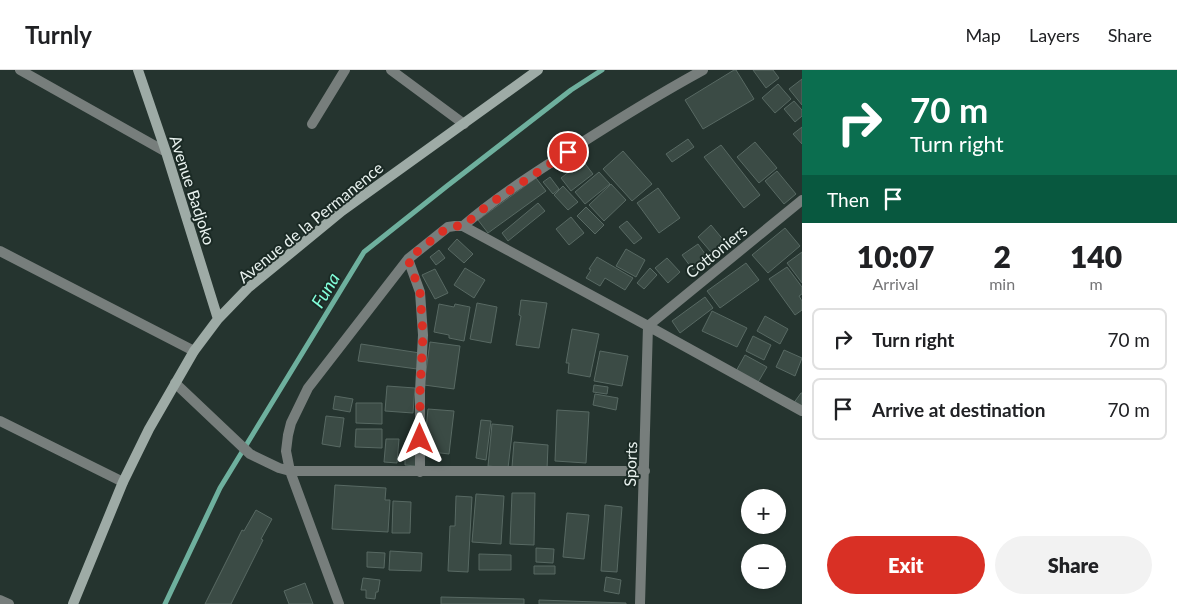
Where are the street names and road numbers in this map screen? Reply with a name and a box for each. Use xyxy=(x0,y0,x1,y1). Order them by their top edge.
street label: Avenue Badjoko xyxy=(166,133,220,247)
street label: Avenue de la Permanence xyxy=(234,158,386,286)
street label: Cottoniers xyxy=(682,220,751,281)
street label: Sports xyxy=(620,441,640,487)

